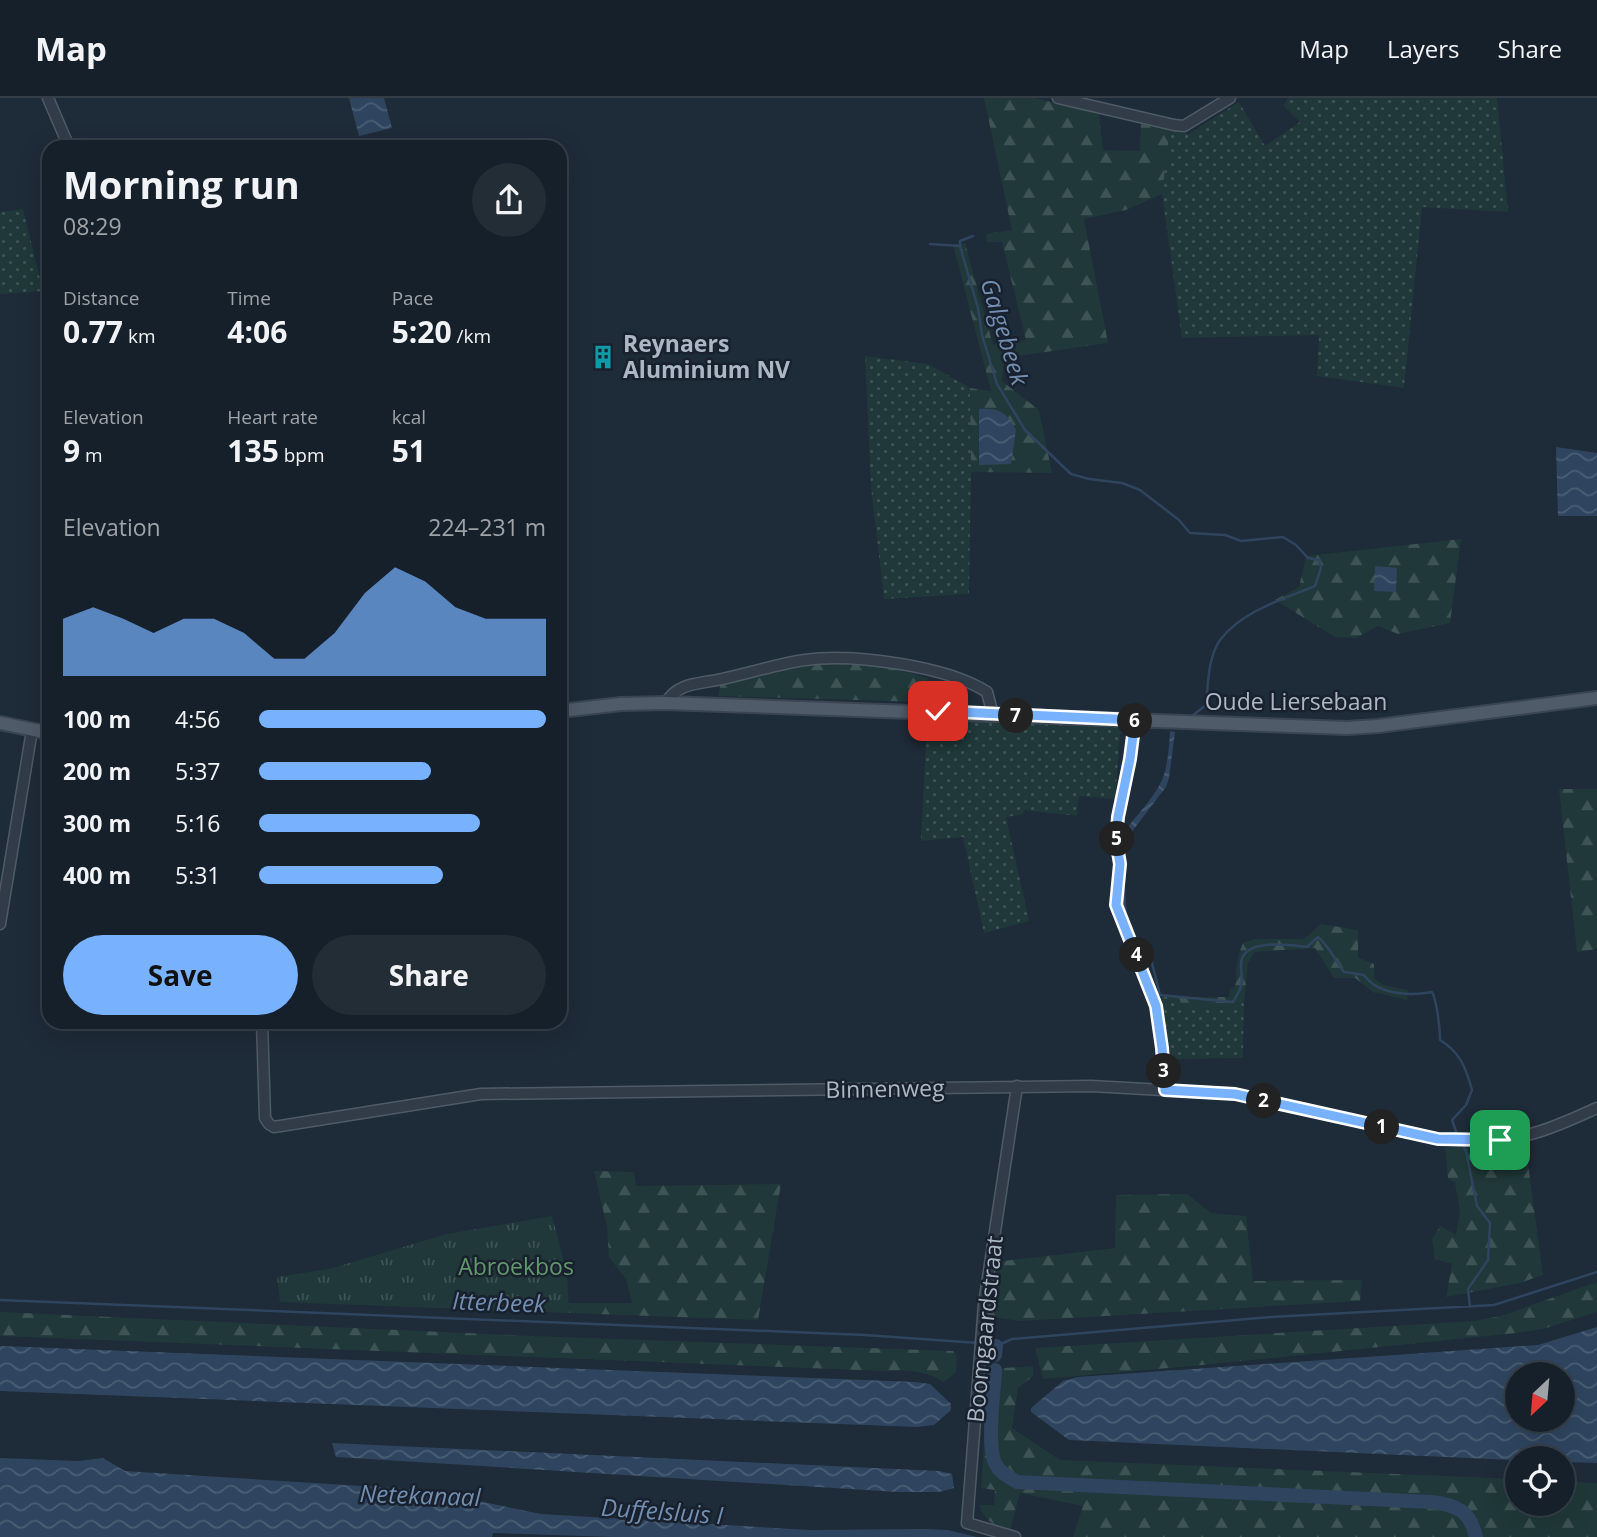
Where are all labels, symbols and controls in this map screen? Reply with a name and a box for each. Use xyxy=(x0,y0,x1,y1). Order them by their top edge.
text: Map xyxy=(35,26,107,71)
text: Map xyxy=(1299,32,1349,65)
text: Layers xyxy=(1387,32,1460,65)
text: Share xyxy=(1498,32,1562,65)
text: Morning run xyxy=(63,158,300,210)
button: share xyxy=(472,163,546,237)
text: 08:29 xyxy=(63,210,122,242)
water label: Galgebeek xyxy=(974,274,1038,390)
text: Distance xyxy=(63,285,139,311)
text: Time xyxy=(227,285,271,311)
text: Pace xyxy=(392,285,433,311)
text: 0.77 xyxy=(63,311,123,352)
text: 4:06 xyxy=(227,311,287,352)
text: 5:20 xyxy=(392,311,452,352)
text: km xyxy=(123,323,156,349)
text: /km xyxy=(452,323,491,349)
place label: Reynaers Aluminium NV xyxy=(623,327,790,385)
building icon: Reynaers Aluminium NV xyxy=(589,343,617,371)
text: Elevation xyxy=(63,404,144,430)
text: Heart rate xyxy=(227,404,318,430)
text: kcal xyxy=(392,404,426,430)
text: 9 xyxy=(63,430,80,471)
text: 135 xyxy=(227,430,279,471)
text: 51 xyxy=(392,430,426,471)
text: m xyxy=(80,442,103,468)
text: bpm xyxy=(279,442,325,468)
text: Elevation xyxy=(63,511,161,543)
text: 224–231 m xyxy=(428,511,546,543)
pin xyxy=(908,681,968,741)
street label: Oude Liersebaan xyxy=(1205,685,1387,717)
icon: check xyxy=(919,692,957,730)
pin: 7 xyxy=(998,698,1034,734)
text: 7 xyxy=(1010,702,1021,728)
text: 100 m xyxy=(63,703,131,735)
text: 4:56 xyxy=(175,703,221,735)
pin: 6 xyxy=(1118,704,1152,738)
text: 6 xyxy=(1129,707,1140,733)
text: 200 m xyxy=(63,755,131,787)
text: 5:37 xyxy=(175,755,221,787)
text: 300 m xyxy=(63,807,131,839)
text: 5:16 xyxy=(175,807,221,839)
pin: 5 xyxy=(1100,822,1134,856)
text: 5 xyxy=(1111,825,1122,851)
text: 400 m xyxy=(63,859,131,891)
text: 5:31 xyxy=(175,859,221,891)
button: Save xyxy=(63,935,298,1015)
button: Share xyxy=(312,935,546,1015)
pin: 4 xyxy=(1120,938,1154,972)
text: 4 xyxy=(1131,941,1142,967)
pin: 3 xyxy=(1146,1054,1182,1088)
text: 3 xyxy=(1158,1057,1169,1083)
street label: Binnenweg xyxy=(825,1071,945,1105)
pin: 2 xyxy=(1246,1084,1282,1118)
text: 2 xyxy=(1258,1087,1269,1113)
pin: 1 xyxy=(1364,1110,1400,1144)
pin xyxy=(1470,1110,1530,1170)
text: 1 xyxy=(1376,1113,1387,1139)
icon: arrive xyxy=(1481,1121,1519,1159)
street label: Boomgaardstraat xyxy=(958,1234,1010,1424)
park label: Abroekbos xyxy=(458,1250,574,1282)
water label: Itterbeek xyxy=(452,1283,547,1320)
north arrow xyxy=(1505,1362,1575,1432)
map controls xyxy=(1505,1362,1575,1516)
button: locate xyxy=(1505,1446,1575,1516)
water label: Netekanaal xyxy=(359,1476,482,1513)
water label: Duffelsluis I xyxy=(600,1490,725,1531)

